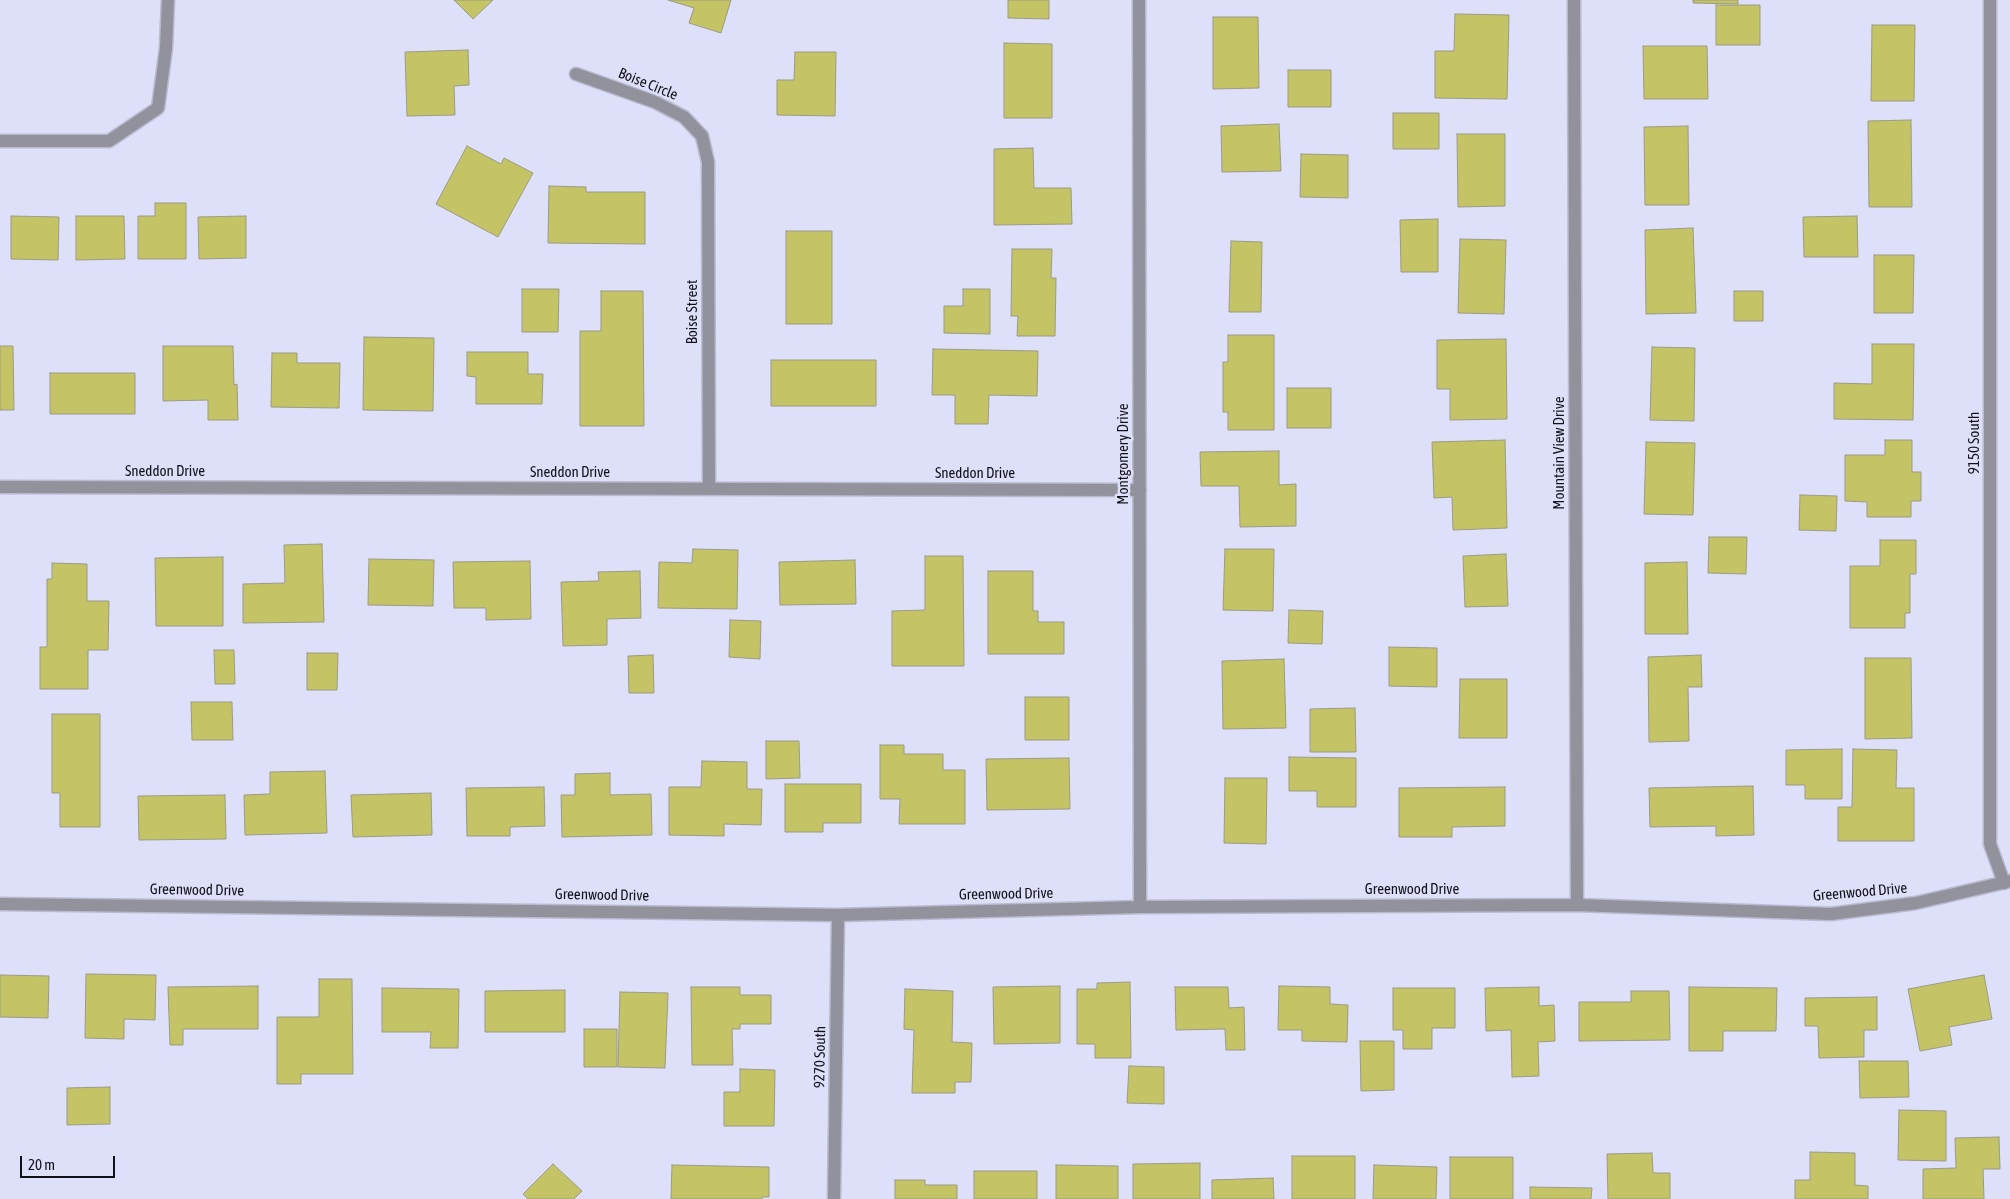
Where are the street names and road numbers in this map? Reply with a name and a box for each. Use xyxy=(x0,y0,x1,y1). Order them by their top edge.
street label: Boise Circle xyxy=(616,64,680,104)
street label: Boise Street xyxy=(683,280,701,344)
street label: Mountain View Drive xyxy=(1550,396,1568,510)
street label: Montgomery Drive xyxy=(1114,403,1132,505)
street label: 9150 South xyxy=(1965,412,1983,474)
street label: Sneddon Drive xyxy=(125,462,205,480)
street label: Sneddon Drive xyxy=(530,463,610,481)
street label: Sneddon Drive xyxy=(935,464,1015,482)
street label: Greenwood Drive xyxy=(1812,879,1908,905)
street label: Greenwood Drive xyxy=(150,880,244,900)
street label: Greenwood Drive xyxy=(1365,880,1459,898)
street label: Greenwood Drive xyxy=(959,884,1053,904)
street label: Greenwood Drive xyxy=(555,885,649,905)
street label: 9270 South xyxy=(810,1026,830,1088)

